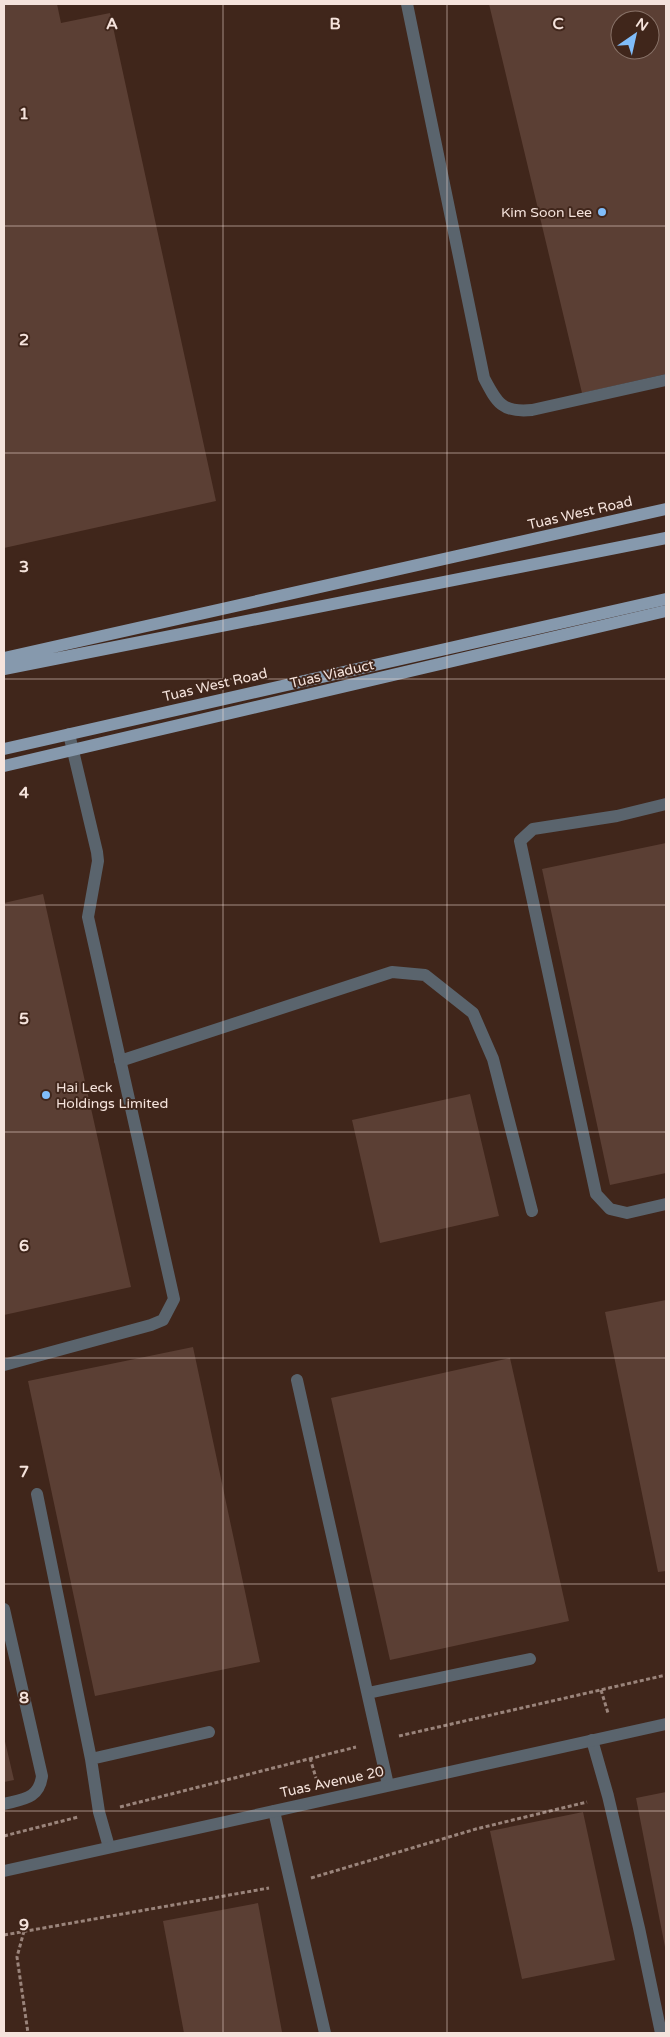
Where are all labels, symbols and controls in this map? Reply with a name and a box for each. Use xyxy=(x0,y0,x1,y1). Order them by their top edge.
north arrow xyxy=(610,10,660,60)
text: A xyxy=(106,14,118,34)
text: B xyxy=(329,14,341,34)
text: C xyxy=(552,14,564,34)
text: N xyxy=(633,14,651,35)
text: 1 xyxy=(19,104,29,124)
place label: Kim Soon Lee xyxy=(501,204,592,221)
marker: Kim Soon Lee xyxy=(596,206,608,218)
text: 2 xyxy=(19,330,29,350)
street label: Tuas West Road xyxy=(526,493,634,533)
text: 3 xyxy=(19,557,29,577)
street label: Tuas Viaduct xyxy=(288,656,376,692)
street label: Tuas West Road xyxy=(161,665,269,705)
text: 4 xyxy=(19,783,29,803)
text: 5 xyxy=(19,1009,29,1029)
place label: Hai Leck Holdings Limited xyxy=(56,1079,168,1112)
marker: Hai Leck Holdings Limited xyxy=(40,1089,52,1101)
text: 6 xyxy=(19,1236,29,1256)
text: 7 xyxy=(19,1462,29,1482)
text: 8 xyxy=(19,1688,29,1708)
street label: Tuas Avenue 20 xyxy=(278,1763,386,1801)
text: 9 xyxy=(19,1915,29,1935)

